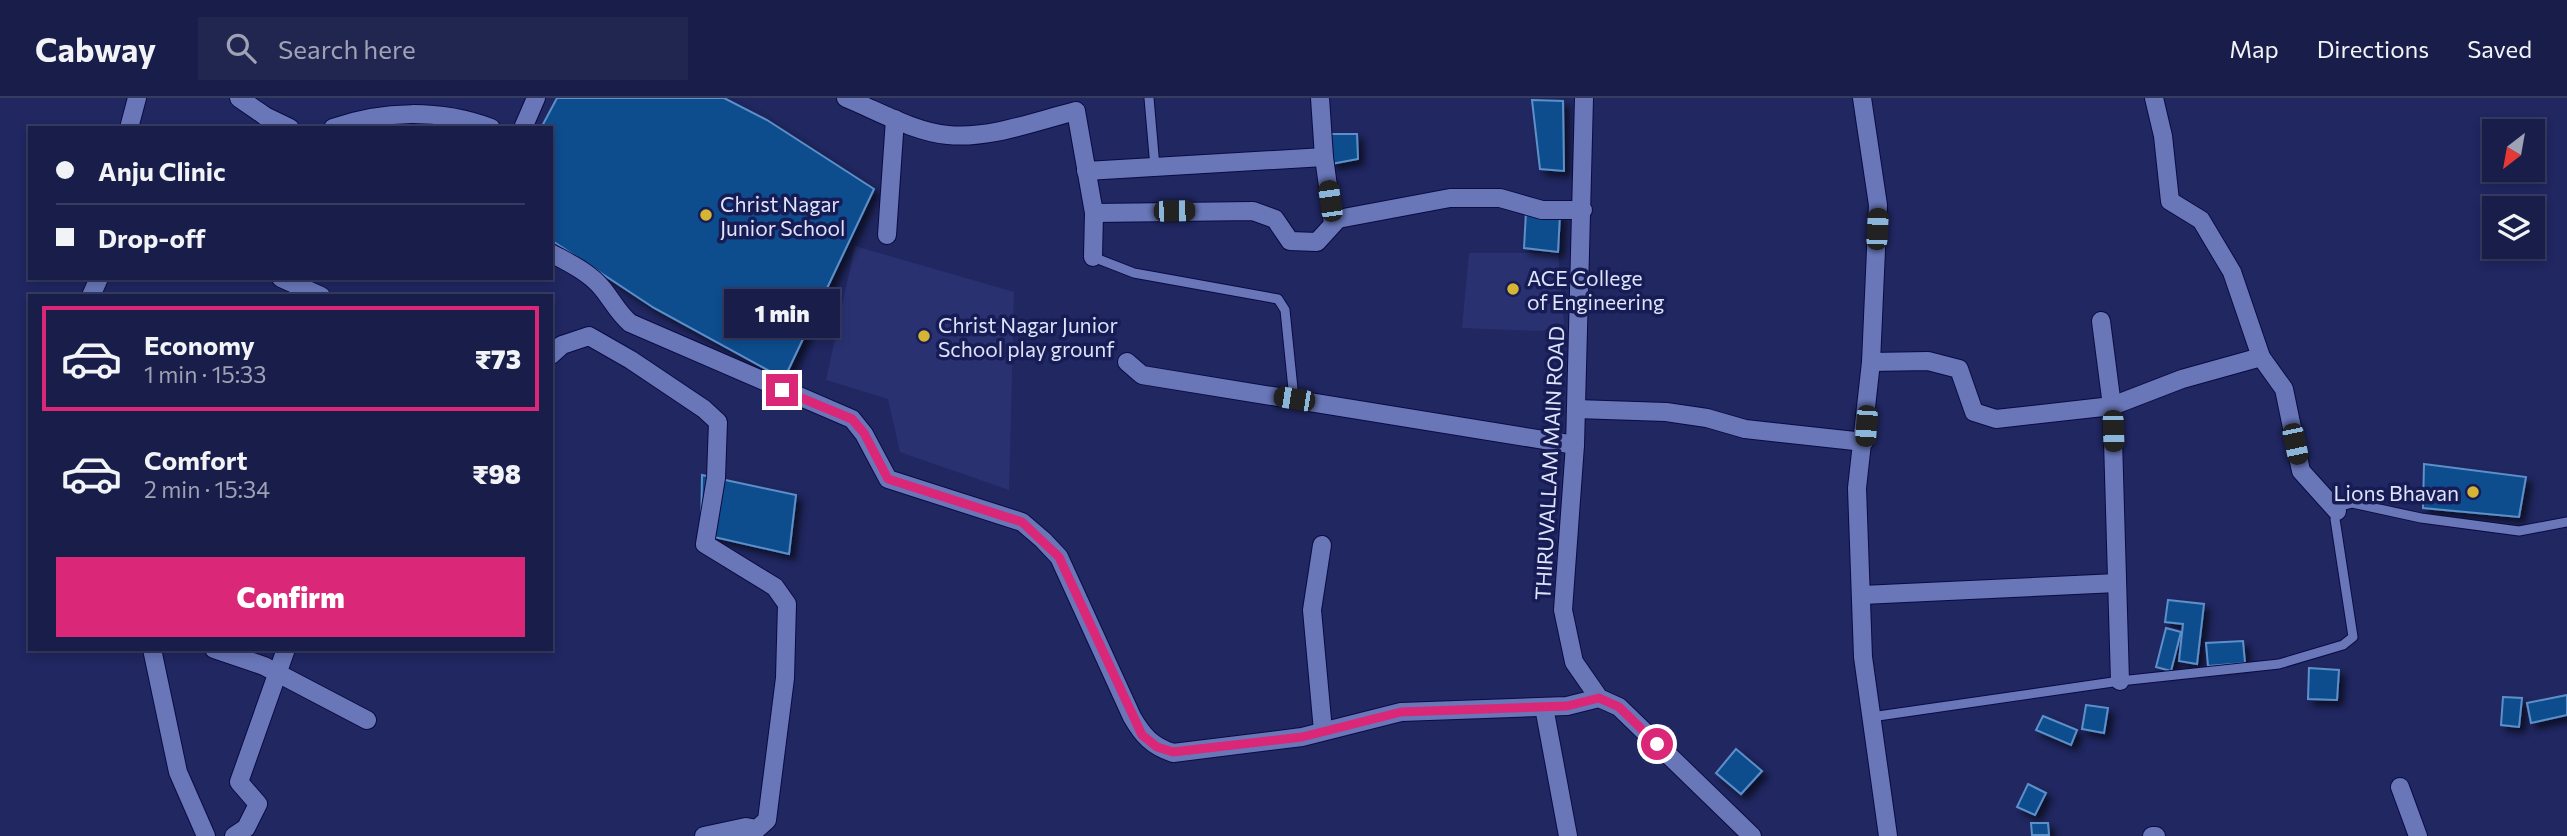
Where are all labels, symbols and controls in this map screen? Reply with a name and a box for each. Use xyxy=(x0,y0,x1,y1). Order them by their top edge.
search box xyxy=(198,17,688,80)
text: Cabway xyxy=(35,28,156,69)
icon: search xyxy=(222,29,260,67)
text: Search here xyxy=(278,33,416,64)
text: Map xyxy=(2229,34,2279,63)
text: Directions xyxy=(2317,34,2429,63)
text: Saved xyxy=(2467,34,2532,63)
north arrow xyxy=(2482,119,2544,182)
map controls xyxy=(2482,119,2545,259)
text: Anju Clinic xyxy=(98,155,226,186)
car xyxy=(1317,179,1344,223)
place label: Christ Nagar Junior School xyxy=(720,191,845,240)
button: layers xyxy=(2482,196,2545,259)
car xyxy=(1153,200,1196,222)
marker: Christ Nagar Junior School xyxy=(698,207,714,223)
car xyxy=(1866,207,1889,251)
text: Drop-off xyxy=(98,222,205,253)
place label: ACE College of Engineering xyxy=(1527,265,1664,314)
marker: ACE College of Engineering xyxy=(1505,281,1521,297)
callout: 1 min xyxy=(724,288,840,338)
text: 1 min xyxy=(754,299,810,327)
place label: Christ Nagar Junior School play grounf xyxy=(938,312,1118,361)
street label: THIRUVALLAM MAIN ROAD xyxy=(1529,325,1569,601)
icon: car xyxy=(60,327,123,390)
marker: Christ Nagar Junior School play grounf xyxy=(916,328,932,344)
text: Economy xyxy=(144,329,255,360)
text: ₹73 xyxy=(475,343,521,374)
text: 1 min · 15:33 xyxy=(144,360,266,388)
route end xyxy=(766,374,798,406)
car xyxy=(1272,385,1317,413)
car xyxy=(1855,404,1878,448)
car xyxy=(2102,410,2125,452)
car xyxy=(2281,421,2310,467)
icon: car xyxy=(60,442,123,505)
text: Comfort xyxy=(144,444,247,475)
text: ₹98 xyxy=(472,458,521,489)
text: 2 min · 15:34 xyxy=(144,475,270,503)
place label: Lions Bhavan xyxy=(2334,480,2459,505)
marker: Lions Bhavan xyxy=(2465,484,2481,500)
button: Confirm xyxy=(56,557,525,637)
route start xyxy=(1641,728,1673,760)

